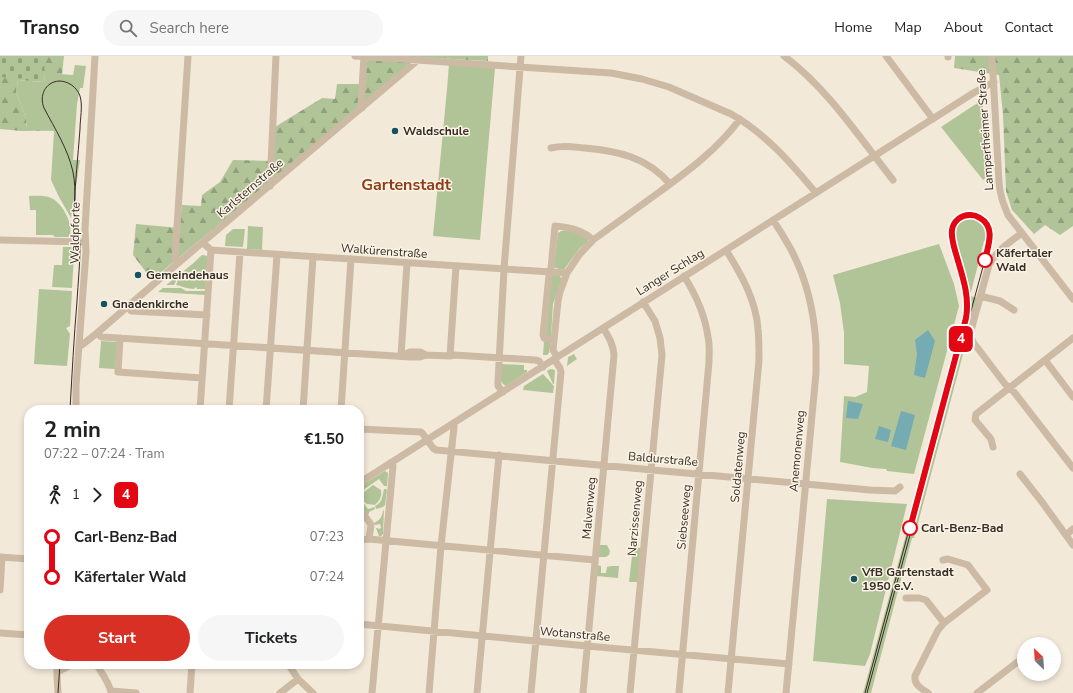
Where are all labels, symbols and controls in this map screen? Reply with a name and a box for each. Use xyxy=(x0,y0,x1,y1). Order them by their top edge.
search box xyxy=(103,10,383,46)
text: Transo xyxy=(20,15,79,41)
icon: search xyxy=(117,17,139,39)
text: Search here xyxy=(149,18,229,38)
text: Home xyxy=(834,18,872,37)
text: Map xyxy=(894,18,922,37)
text: About xyxy=(944,18,983,37)
text: Contact xyxy=(1005,18,1053,37)
street label: Lampertheimer Straße xyxy=(973,69,997,191)
place label: Waldschule xyxy=(403,123,469,139)
marker: Waldschule xyxy=(390,126,400,136)
street label: Karlsternstraße xyxy=(213,155,287,221)
district label: Gartenstadt xyxy=(361,174,452,196)
street label: Waldpforte xyxy=(66,202,84,264)
street label: Walkürenstraße xyxy=(340,240,428,262)
street label: Langer Schlag xyxy=(633,245,707,299)
place label: Käfertaler Wald xyxy=(996,245,1053,275)
marker: Käfertaler Wald xyxy=(977,252,993,268)
place label: Gemeindehaus xyxy=(146,267,229,283)
marker: Gemeindehaus xyxy=(133,270,143,280)
place label: Gnadenkirche xyxy=(112,296,189,312)
marker: Gnadenkirche xyxy=(99,299,109,309)
line badge: 4 xyxy=(948,326,974,352)
text: 4 xyxy=(957,329,965,348)
street label: Anemonenweg xyxy=(785,409,809,493)
text: 2 min xyxy=(44,415,101,445)
text: €1.50 xyxy=(304,429,344,449)
street label: Soldatenweg xyxy=(727,431,749,503)
text: 07:22 – 07:24 · Tram xyxy=(44,445,165,463)
street label: Baldurstraße xyxy=(627,448,699,470)
street label: Malvenweg xyxy=(578,476,600,540)
street label: Narzissenweg xyxy=(624,479,646,557)
icon: walk xyxy=(44,484,66,506)
icon: forward xyxy=(86,484,108,506)
street label: Siebseeweg xyxy=(673,484,695,550)
text: 4 xyxy=(122,485,130,504)
text: 1 xyxy=(72,486,80,504)
marker: Carl-Benz-Bad xyxy=(902,520,918,536)
place label: Carl-Benz-Bad xyxy=(921,520,1003,536)
text: Carl-Benz-Bad xyxy=(74,527,177,547)
text: 07:23 xyxy=(310,528,344,546)
place label: VfB Gartenstadt 1950 e.V. xyxy=(861,564,954,594)
text: Käfertaler Wald xyxy=(74,567,186,587)
text: 07:24 xyxy=(310,568,344,586)
marker: VfB Gartenstadt 1950 e.V. xyxy=(849,574,859,584)
button: Start xyxy=(44,615,190,661)
button: Tickets xyxy=(198,615,344,661)
street label: Wotanstraße xyxy=(539,623,611,645)
north arrow xyxy=(1017,637,1061,681)
map controls xyxy=(1017,637,1061,681)

